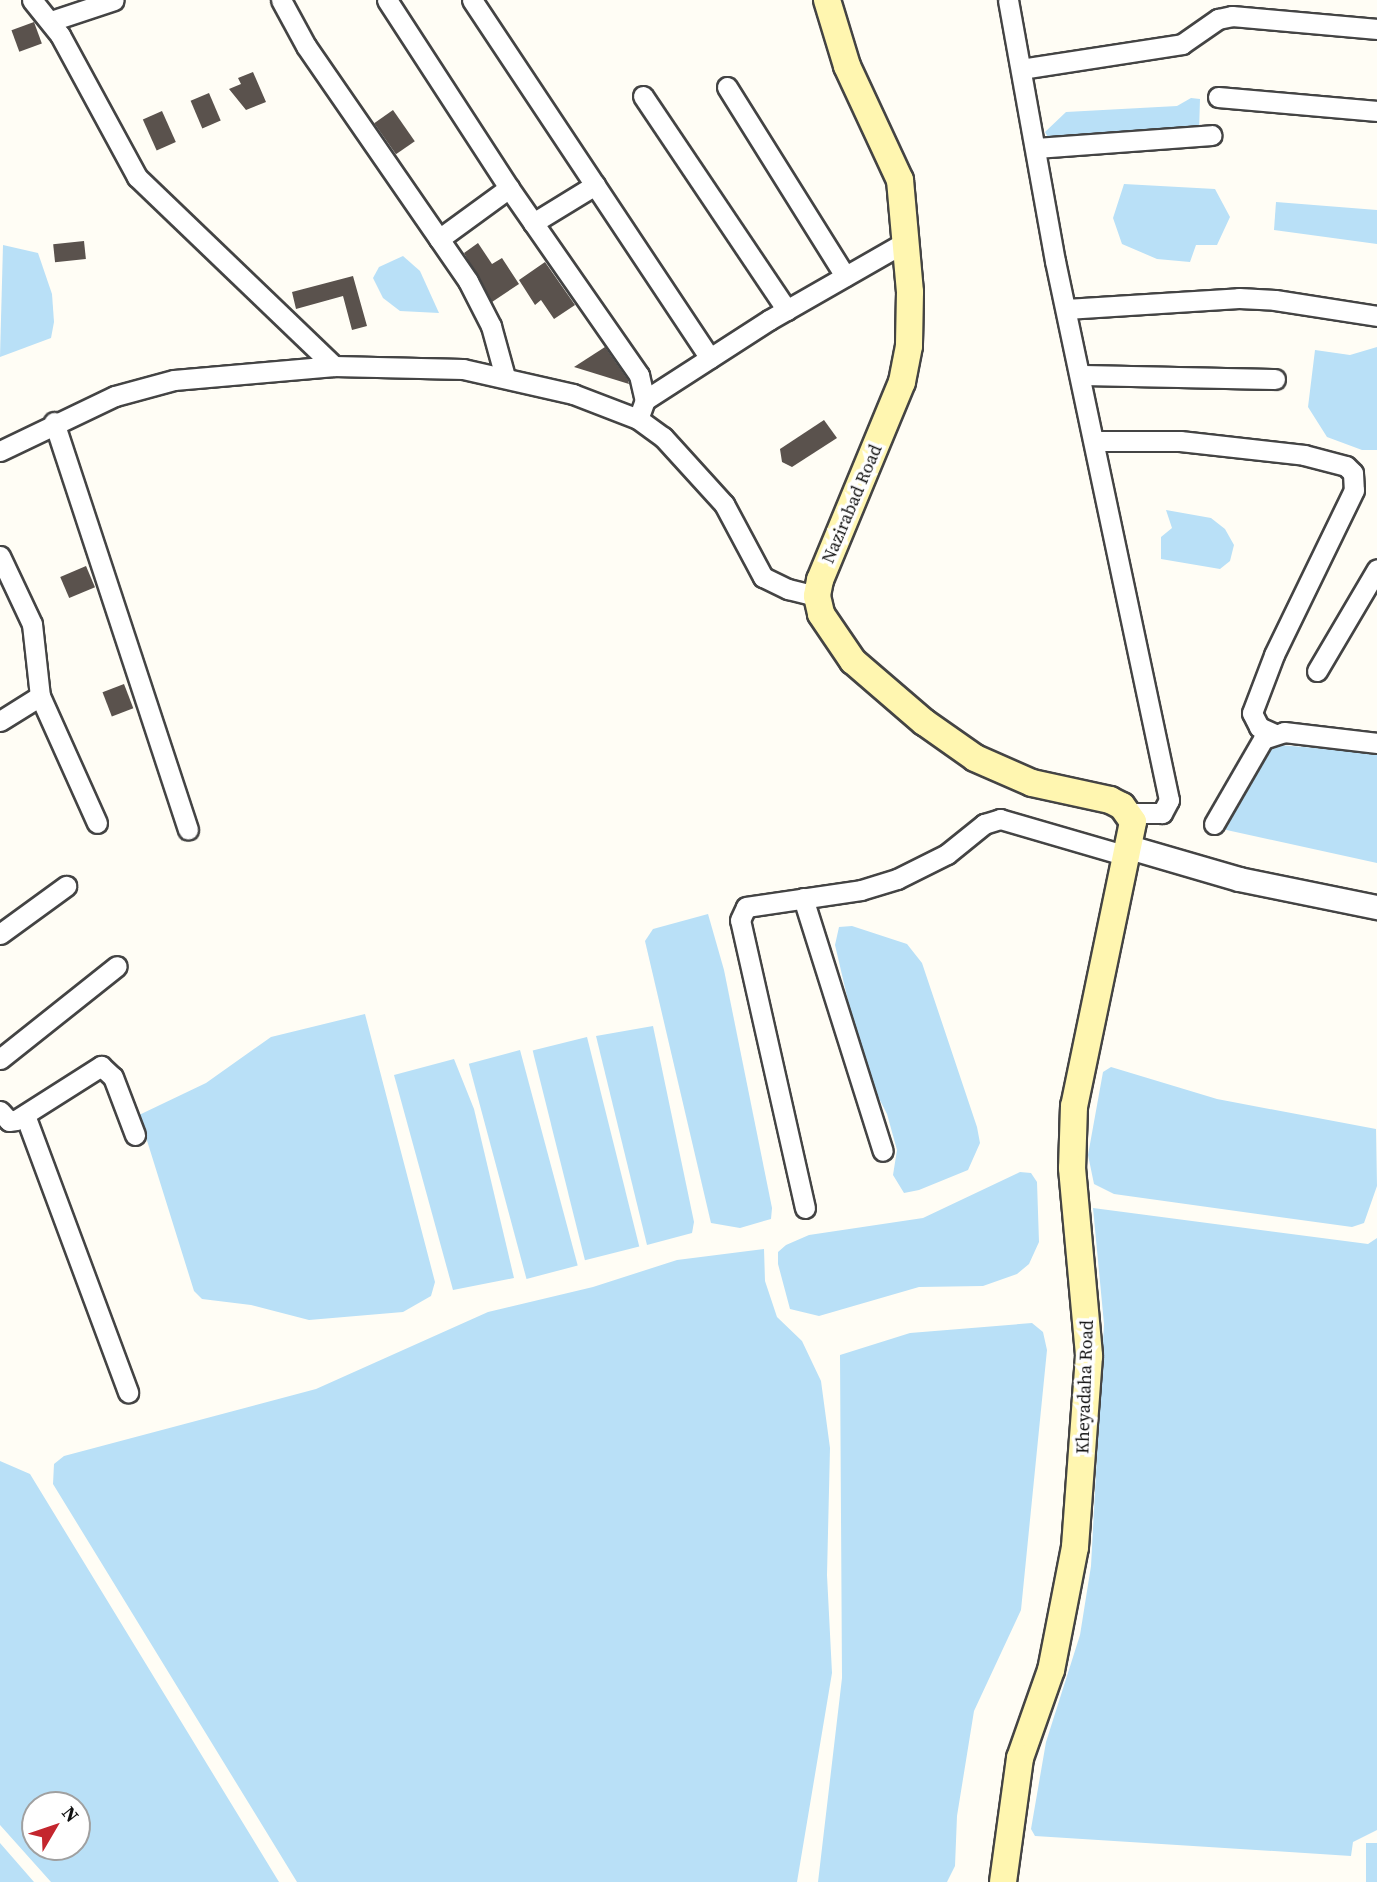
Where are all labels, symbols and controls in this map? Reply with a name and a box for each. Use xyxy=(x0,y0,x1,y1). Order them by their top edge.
street label: Nazirabad Road xyxy=(817,441,887,567)
street label: Kheyadaha Road xyxy=(1072,1320,1098,1454)
north arrow xyxy=(21,1791,91,1861)
text: N xyxy=(56,1800,85,1828)

